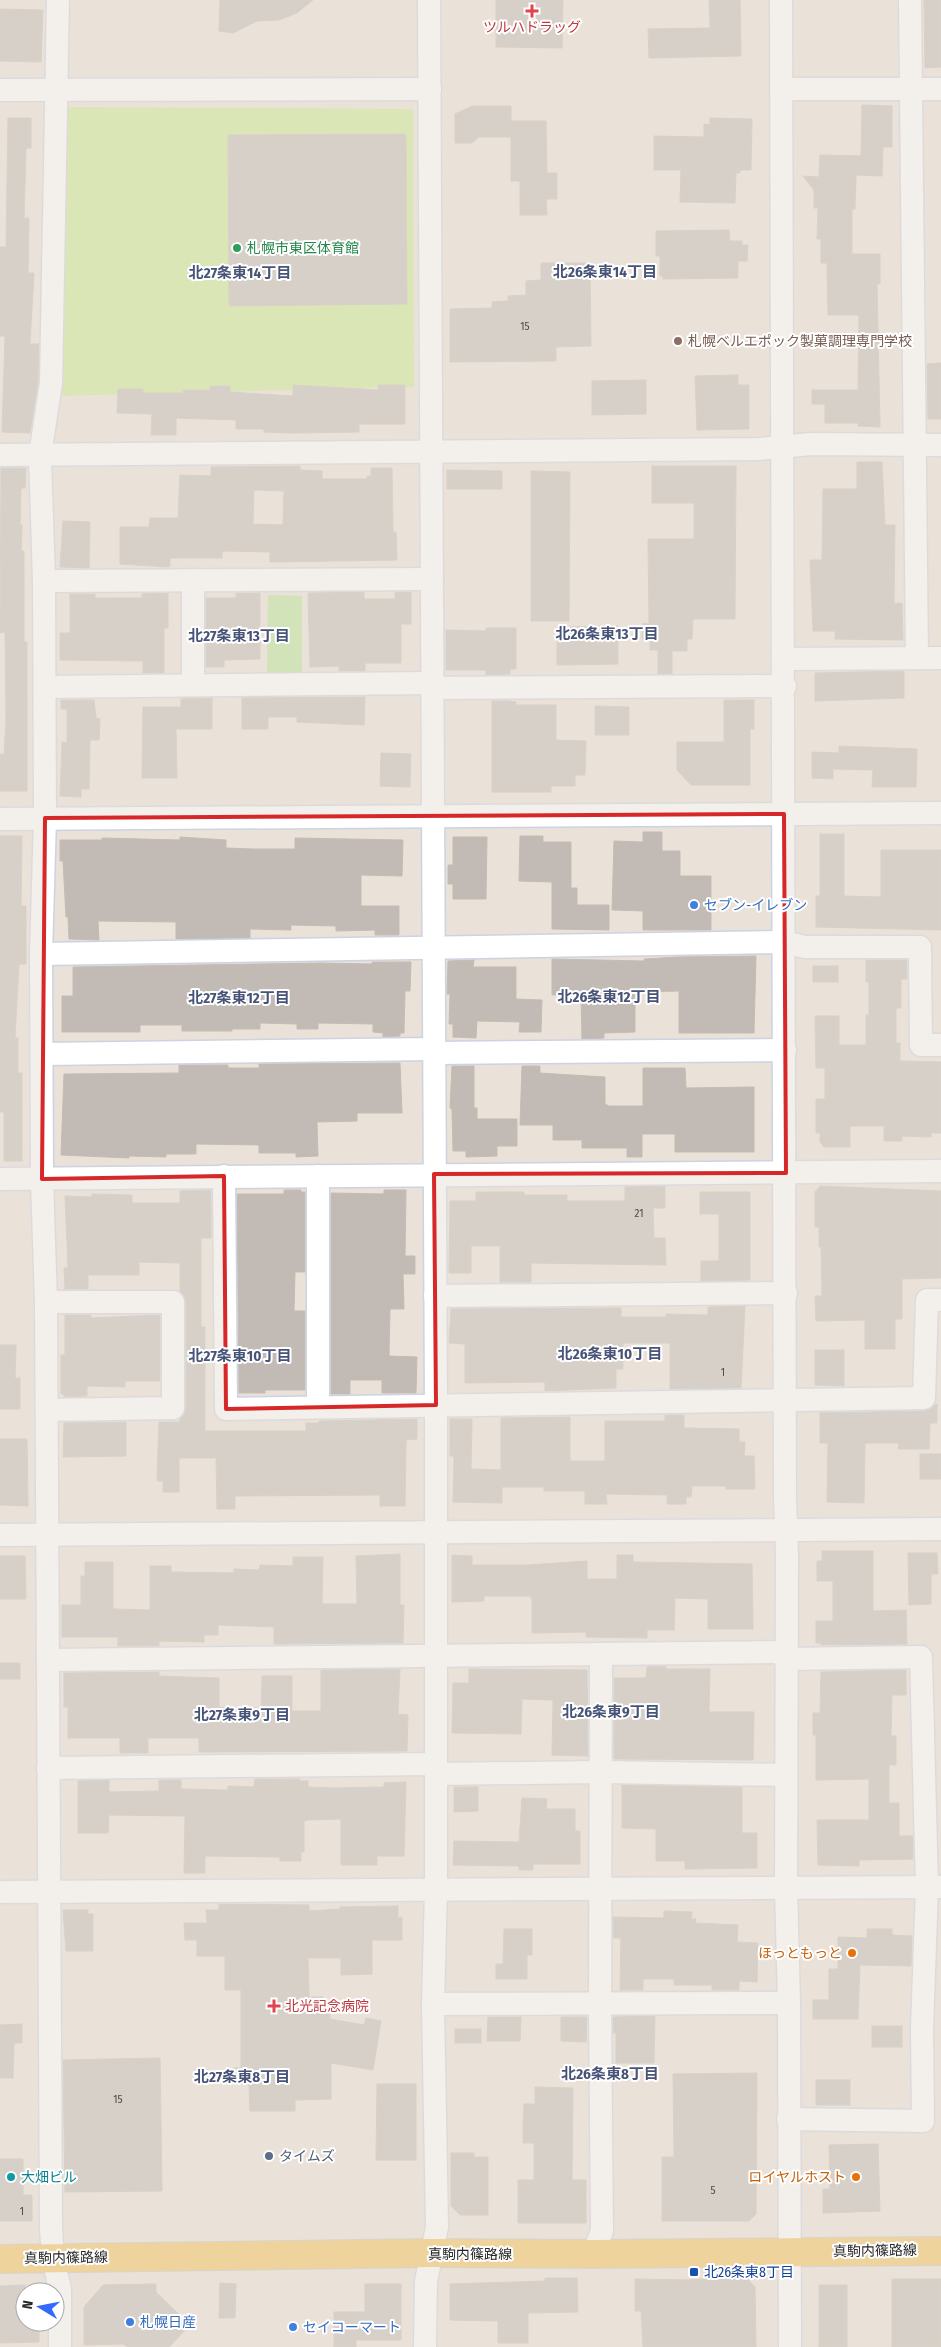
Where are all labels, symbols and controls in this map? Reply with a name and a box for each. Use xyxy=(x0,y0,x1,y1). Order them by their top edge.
marker: ツルハドラッグ xyxy=(526,5,538,17)
place label: ツルハドラッグ xyxy=(483,19,581,36)
place label: 札幌市東区体育館 xyxy=(247,240,359,257)
marker: 札幌市東区体育館 xyxy=(231,242,243,254)
district label: 北26条東14丁目 xyxy=(553,263,657,281)
district label: 北27条東14丁目 xyxy=(189,264,291,282)
house number: 15 xyxy=(520,320,530,333)
place label: 札幌ベルエポック製菓調理専門学校 xyxy=(688,333,912,350)
marker: 札幌ベルエポック製菓調理専門学校 xyxy=(672,335,684,347)
district label: 北26条東13丁目 xyxy=(555,625,659,643)
district label: 北27条東13丁目 xyxy=(188,627,290,645)
place label: セブン-イレブン xyxy=(704,897,807,914)
marker: セブン-イレブン xyxy=(688,899,700,911)
district label: 北26条東12丁目 xyxy=(557,988,661,1006)
district label: 北27条東12丁目 xyxy=(188,989,290,1007)
house number: 21 xyxy=(635,1207,643,1220)
district label: 北26条東10丁目 xyxy=(558,1345,662,1363)
district label: 北27条東10丁目 xyxy=(189,1347,291,1365)
house number: 1 xyxy=(721,1366,725,1379)
district label: 北26条東9丁目 xyxy=(562,1703,660,1721)
district label: 北27条東9丁目 xyxy=(194,1706,290,1724)
place label: ほっともっと xyxy=(758,1945,842,1962)
marker: ほっともっと xyxy=(846,1947,858,1959)
place label: 北光記念病院 xyxy=(285,1998,369,2015)
marker: 北光記念病院 xyxy=(267,1999,281,2013)
district label: 北26条東8丁目 xyxy=(561,2065,659,2083)
district label: 北27条東8丁目 xyxy=(194,2068,290,2086)
house number: 15 xyxy=(113,2093,123,2106)
place label: タイムズ xyxy=(279,2148,335,2165)
marker: タイムズ xyxy=(263,2150,275,2162)
place label: 大畑ビル xyxy=(21,2169,77,2186)
place label: ロイヤルホスト xyxy=(748,2169,846,2186)
marker: 大畑ビル xyxy=(5,2171,17,2183)
marker: ロイヤルホスト xyxy=(850,2171,862,2183)
house number: 5 xyxy=(710,2184,716,2197)
house number: 1 xyxy=(20,2205,24,2218)
street label: 真駒内篠路線 xyxy=(833,2242,917,2260)
street label: 真駒内篠路線 xyxy=(428,2246,512,2263)
street label: 真駒内篠路線 xyxy=(24,2249,108,2267)
place label: 北26条東8丁目 xyxy=(704,2264,794,2281)
marker: 北26条東8丁目 xyxy=(688,2266,700,2278)
north arrow xyxy=(15,2282,65,2332)
text: N xyxy=(19,2299,37,2310)
place label: 札幌日産 xyxy=(140,2314,196,2331)
marker: 札幌日産 xyxy=(124,2316,136,2328)
place label: セイコーマート xyxy=(303,2319,401,2336)
marker: セイコーマート xyxy=(287,2321,299,2333)

